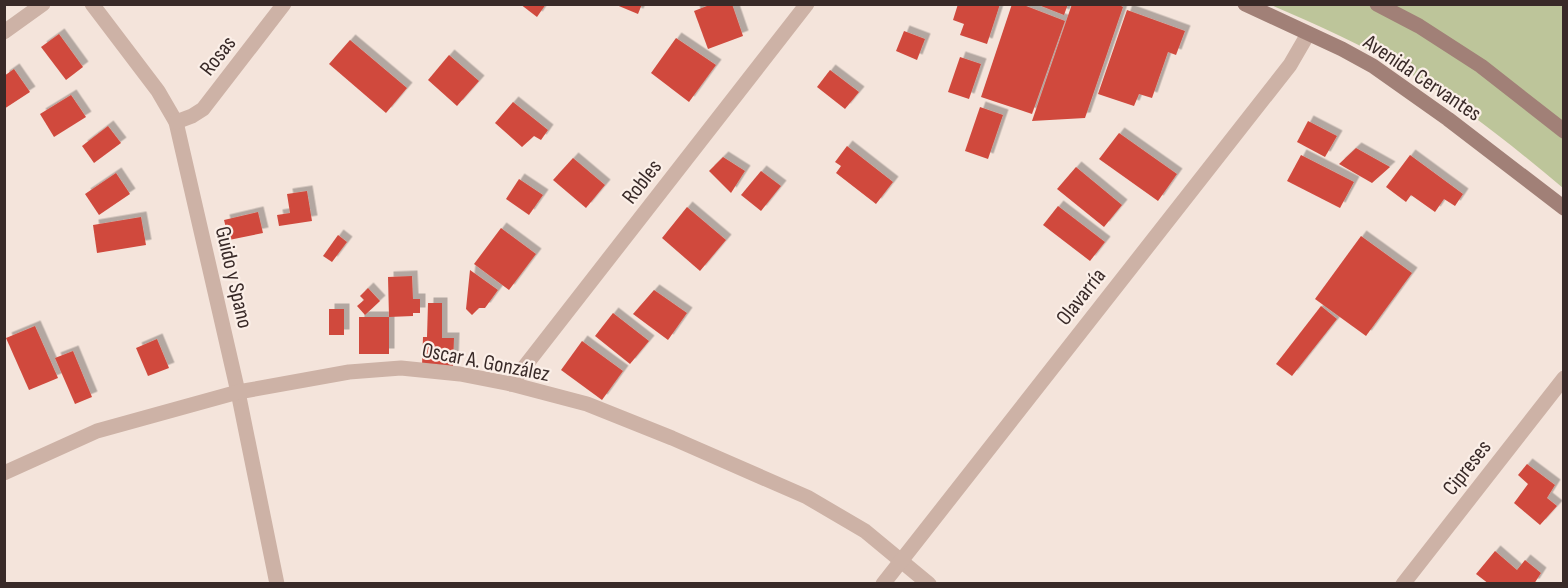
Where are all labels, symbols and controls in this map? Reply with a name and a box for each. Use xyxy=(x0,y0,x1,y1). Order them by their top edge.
street label: Avenida Cervantes xyxy=(1357,28,1486,128)
street label: Rosas xyxy=(194,31,242,81)
street label: Robles xyxy=(616,154,668,210)
street label: Guido y Spano xyxy=(209,224,258,331)
street label: Olavarría xyxy=(1051,263,1112,331)
street label: Oscar A. González xyxy=(420,337,552,388)
street label: Cipreses xyxy=(1437,435,1497,501)

